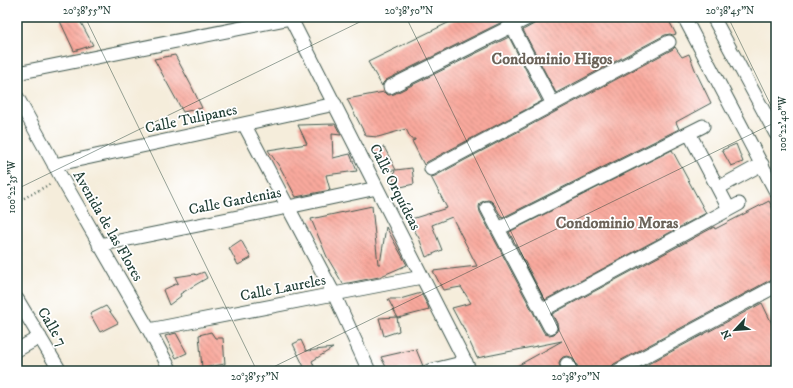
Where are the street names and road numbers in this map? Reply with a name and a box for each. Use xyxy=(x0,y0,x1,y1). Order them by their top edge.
street label: Calle Tulipanes xyxy=(143,100,239,138)
street label: Calle Orquídeas xyxy=(365,141,425,233)
street label: Avenida de las Flores xyxy=(69,167,147,285)
street label: Calle Gardenias xyxy=(187,183,283,219)
street label: Calle Laureles xyxy=(239,270,327,306)
street label: Calle 7 xyxy=(33,304,71,350)

